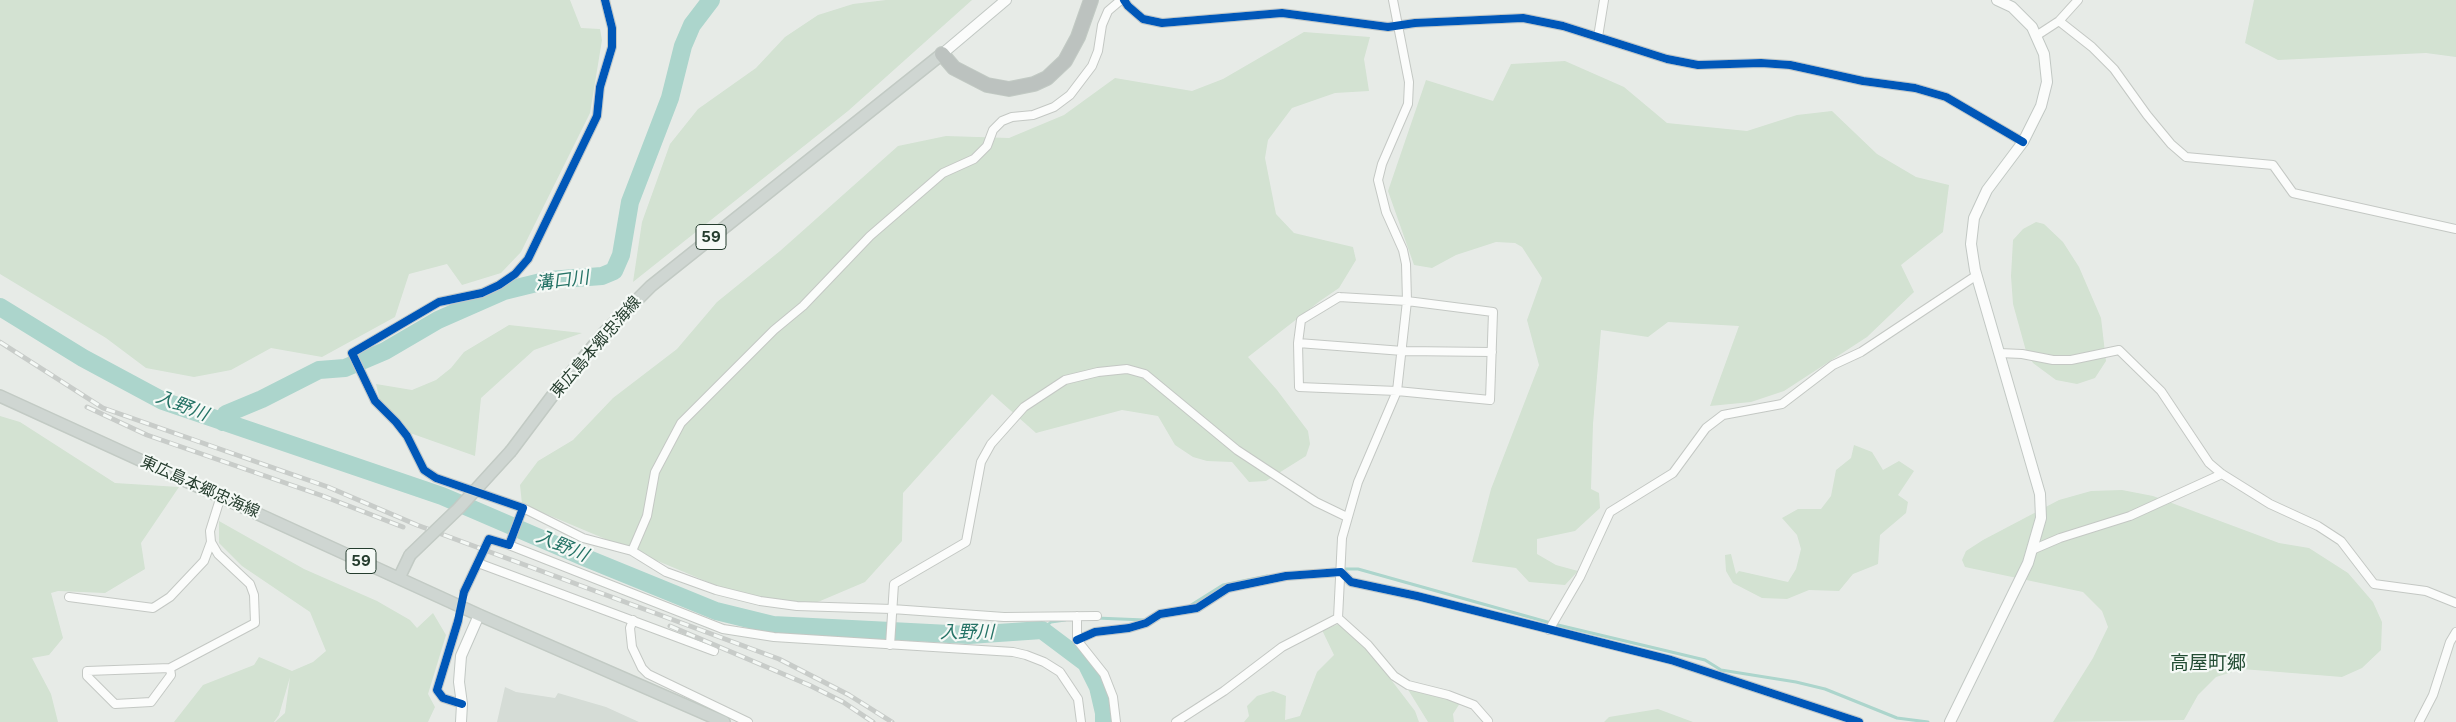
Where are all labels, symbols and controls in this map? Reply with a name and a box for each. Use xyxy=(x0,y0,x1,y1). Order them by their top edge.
road number: 59 xyxy=(696,224,726,250)
water label: 溝口川 xyxy=(534,267,590,295)
street label: 東広島本郷忠海線 xyxy=(547,292,645,402)
water label: 入野川 xyxy=(153,386,211,426)
street label: 東広島本郷忠海線 xyxy=(138,452,262,522)
water label: 入野川 xyxy=(533,526,591,566)
road number: 59 xyxy=(346,548,376,574)
water label: 入野川 xyxy=(940,622,994,644)
district label: 高屋町郷 xyxy=(2170,652,2246,674)

